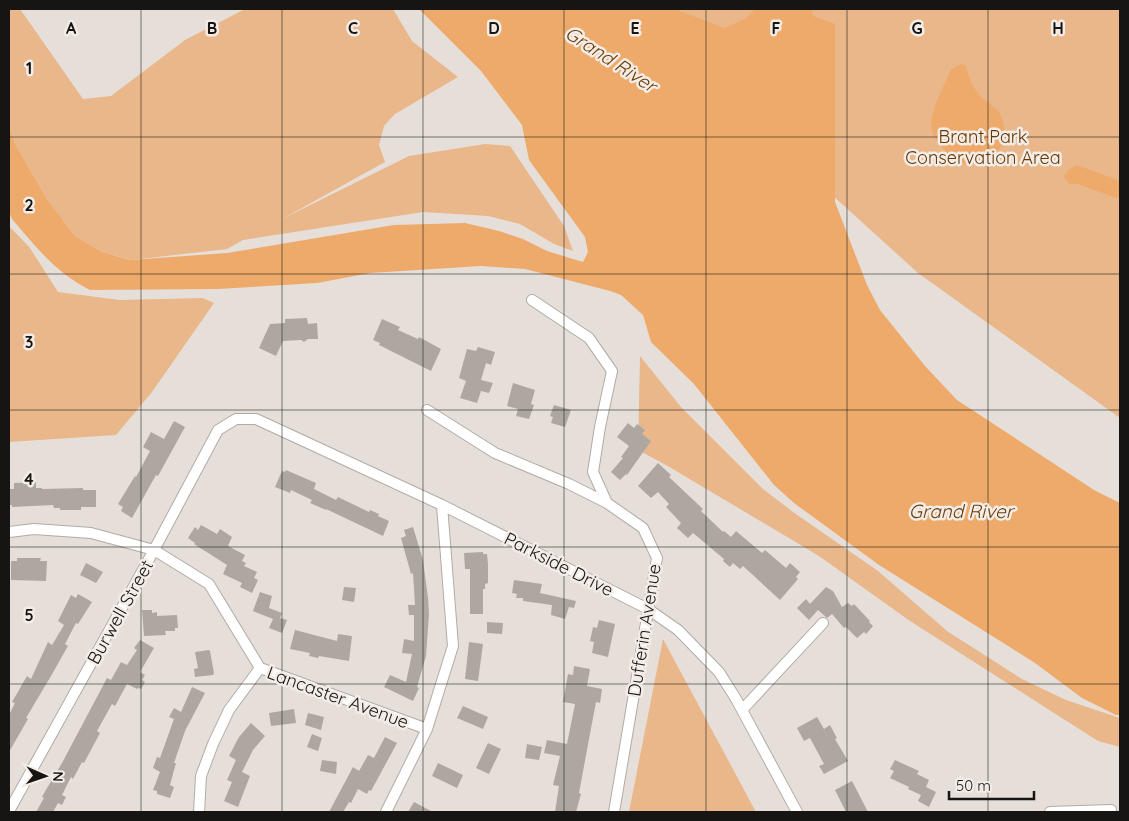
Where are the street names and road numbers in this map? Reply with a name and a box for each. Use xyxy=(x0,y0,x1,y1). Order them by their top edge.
street label: Parkside Drive xyxy=(500,527,618,601)
street label: Burwell Street xyxy=(82,556,158,668)
street label: Dufferin Avenue xyxy=(622,562,666,698)
street label: Lancaster Avenue xyxy=(264,661,412,733)

